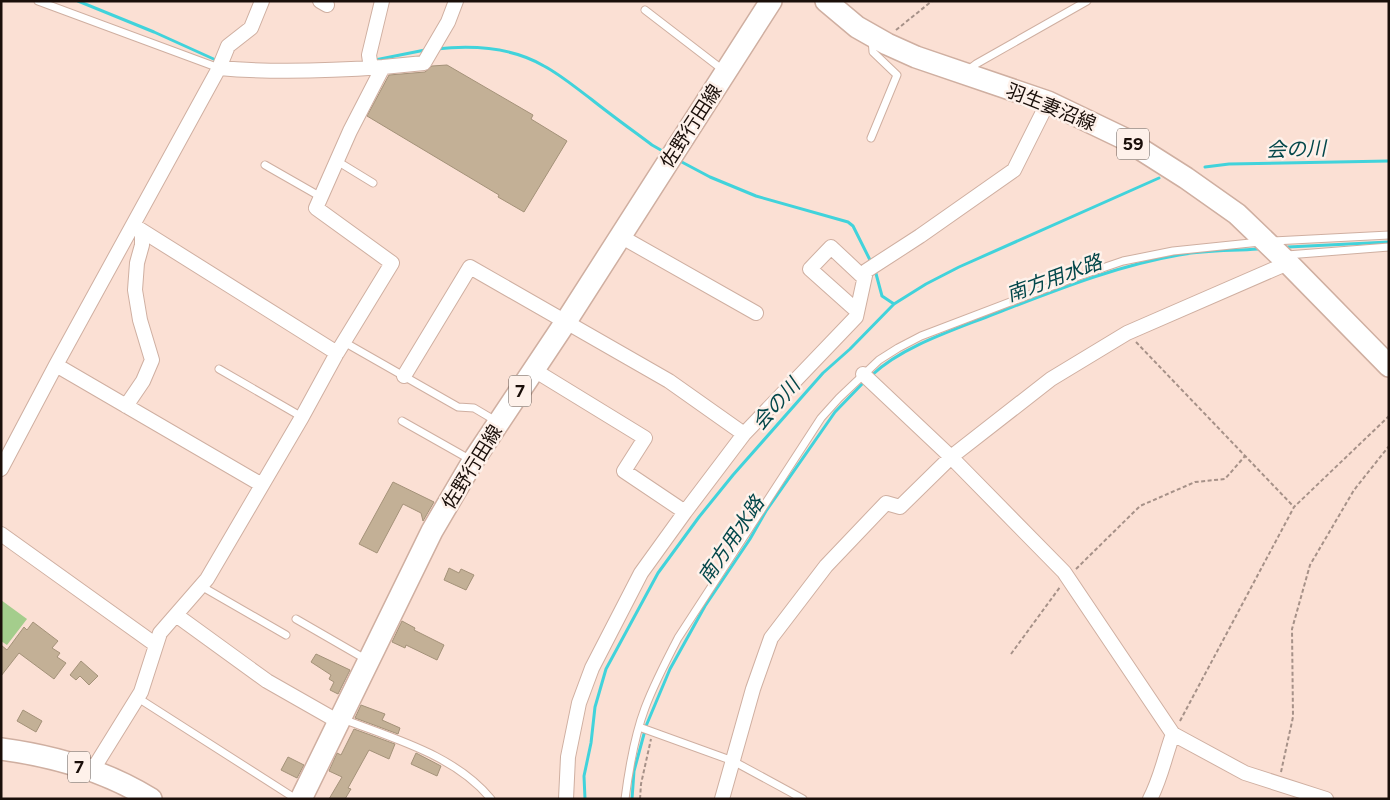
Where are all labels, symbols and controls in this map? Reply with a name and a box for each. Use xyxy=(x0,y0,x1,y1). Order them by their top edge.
street label: 羽生妻沼線 xyxy=(1003,79,1099,135)
street label: 佐野行田線 xyxy=(655,80,727,172)
road number: 59 xyxy=(1117,128,1149,160)
water label: 会の川 xyxy=(1266,136,1328,162)
water label: 南方用水路 xyxy=(1003,249,1107,306)
water label: 会の川 xyxy=(747,372,806,435)
road number: 7 xyxy=(509,376,531,406)
street label: 佐野行田線 xyxy=(437,421,507,513)
water label: 南方用水路 xyxy=(693,490,770,588)
road number: 7 xyxy=(68,752,90,782)

